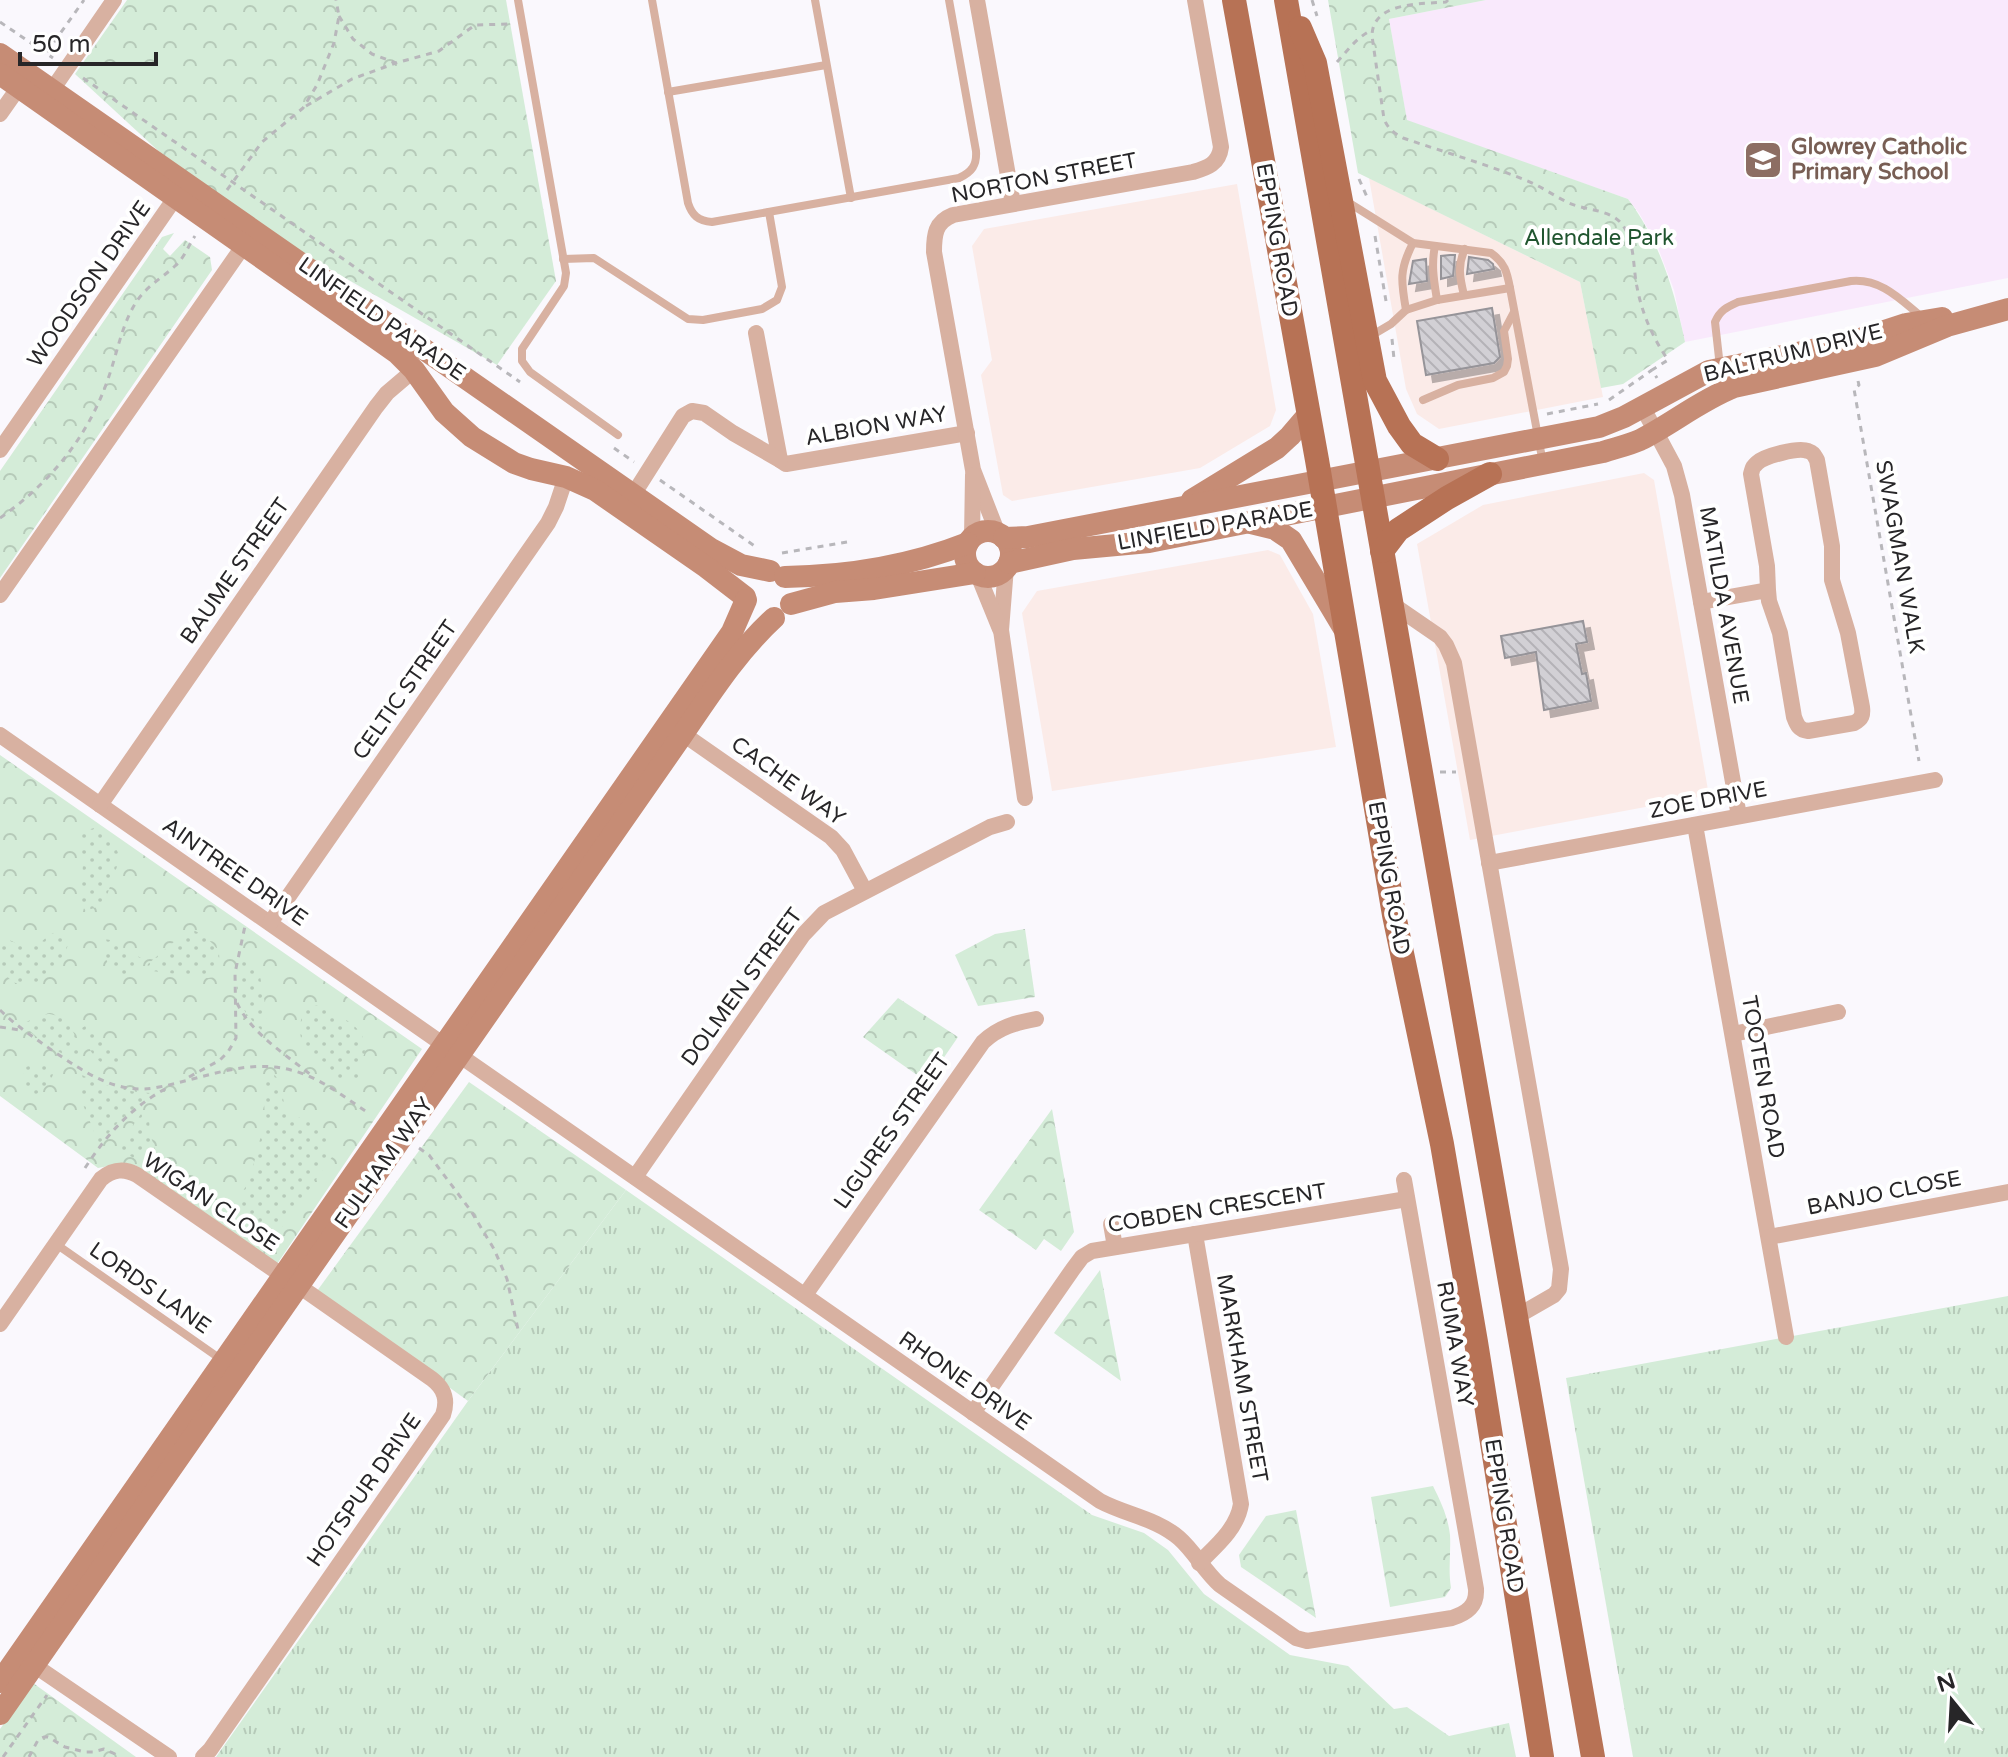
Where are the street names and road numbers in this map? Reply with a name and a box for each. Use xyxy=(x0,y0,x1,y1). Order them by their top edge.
street label: NORTON STREET xyxy=(949,147,1140,209)
street label: EPPING ROAD xyxy=(1251,161,1303,319)
street label: WOODSON DRIVE xyxy=(22,196,156,372)
street label: LINFIELD PARADE xyxy=(293,252,471,386)
street label: BALTRUM DRIVE xyxy=(1701,318,1885,388)
street label: ALBION WAY xyxy=(803,401,949,451)
street label: SWAGMAN WALK xyxy=(1870,458,1930,656)
street label: BAUME STREET xyxy=(175,493,295,649)
street label: LINFIELD PARADE xyxy=(1115,496,1315,556)
street label: MATILDA AVENUE xyxy=(1694,504,1754,706)
street label: CELTIC STREET xyxy=(347,615,463,765)
street label: CACHE WAY xyxy=(726,731,850,831)
street label: ZOE DRIVE xyxy=(1647,776,1769,824)
street label: EPPING ROAD xyxy=(1363,799,1415,957)
street label: AINTREE DRIVE xyxy=(158,812,312,932)
street label: DOLMEN STREET xyxy=(676,902,808,1071)
street label: TOOTEN ROAD xyxy=(1736,994,1790,1160)
street label: LIGURES STREET xyxy=(828,1047,956,1214)
street label: FULHAM WAY xyxy=(329,1092,439,1234)
street label: WIGAN CLOSE xyxy=(138,1147,284,1257)
street label: BANJO CLOSE xyxy=(1805,1165,1963,1221)
street label: COBDEN CRESCENT xyxy=(1106,1178,1329,1238)
street label: LORDS LANE xyxy=(84,1237,216,1339)
street label: MARKHAM STREET xyxy=(1211,1272,1273,1485)
street label: RUMA WAY xyxy=(1431,1279,1479,1409)
street label: RHONE DRIVE xyxy=(894,1326,1036,1436)
street label: HOTSPUR DRIVE xyxy=(301,1408,427,1572)
street label: EPPING ROAD xyxy=(1479,1437,1529,1595)

